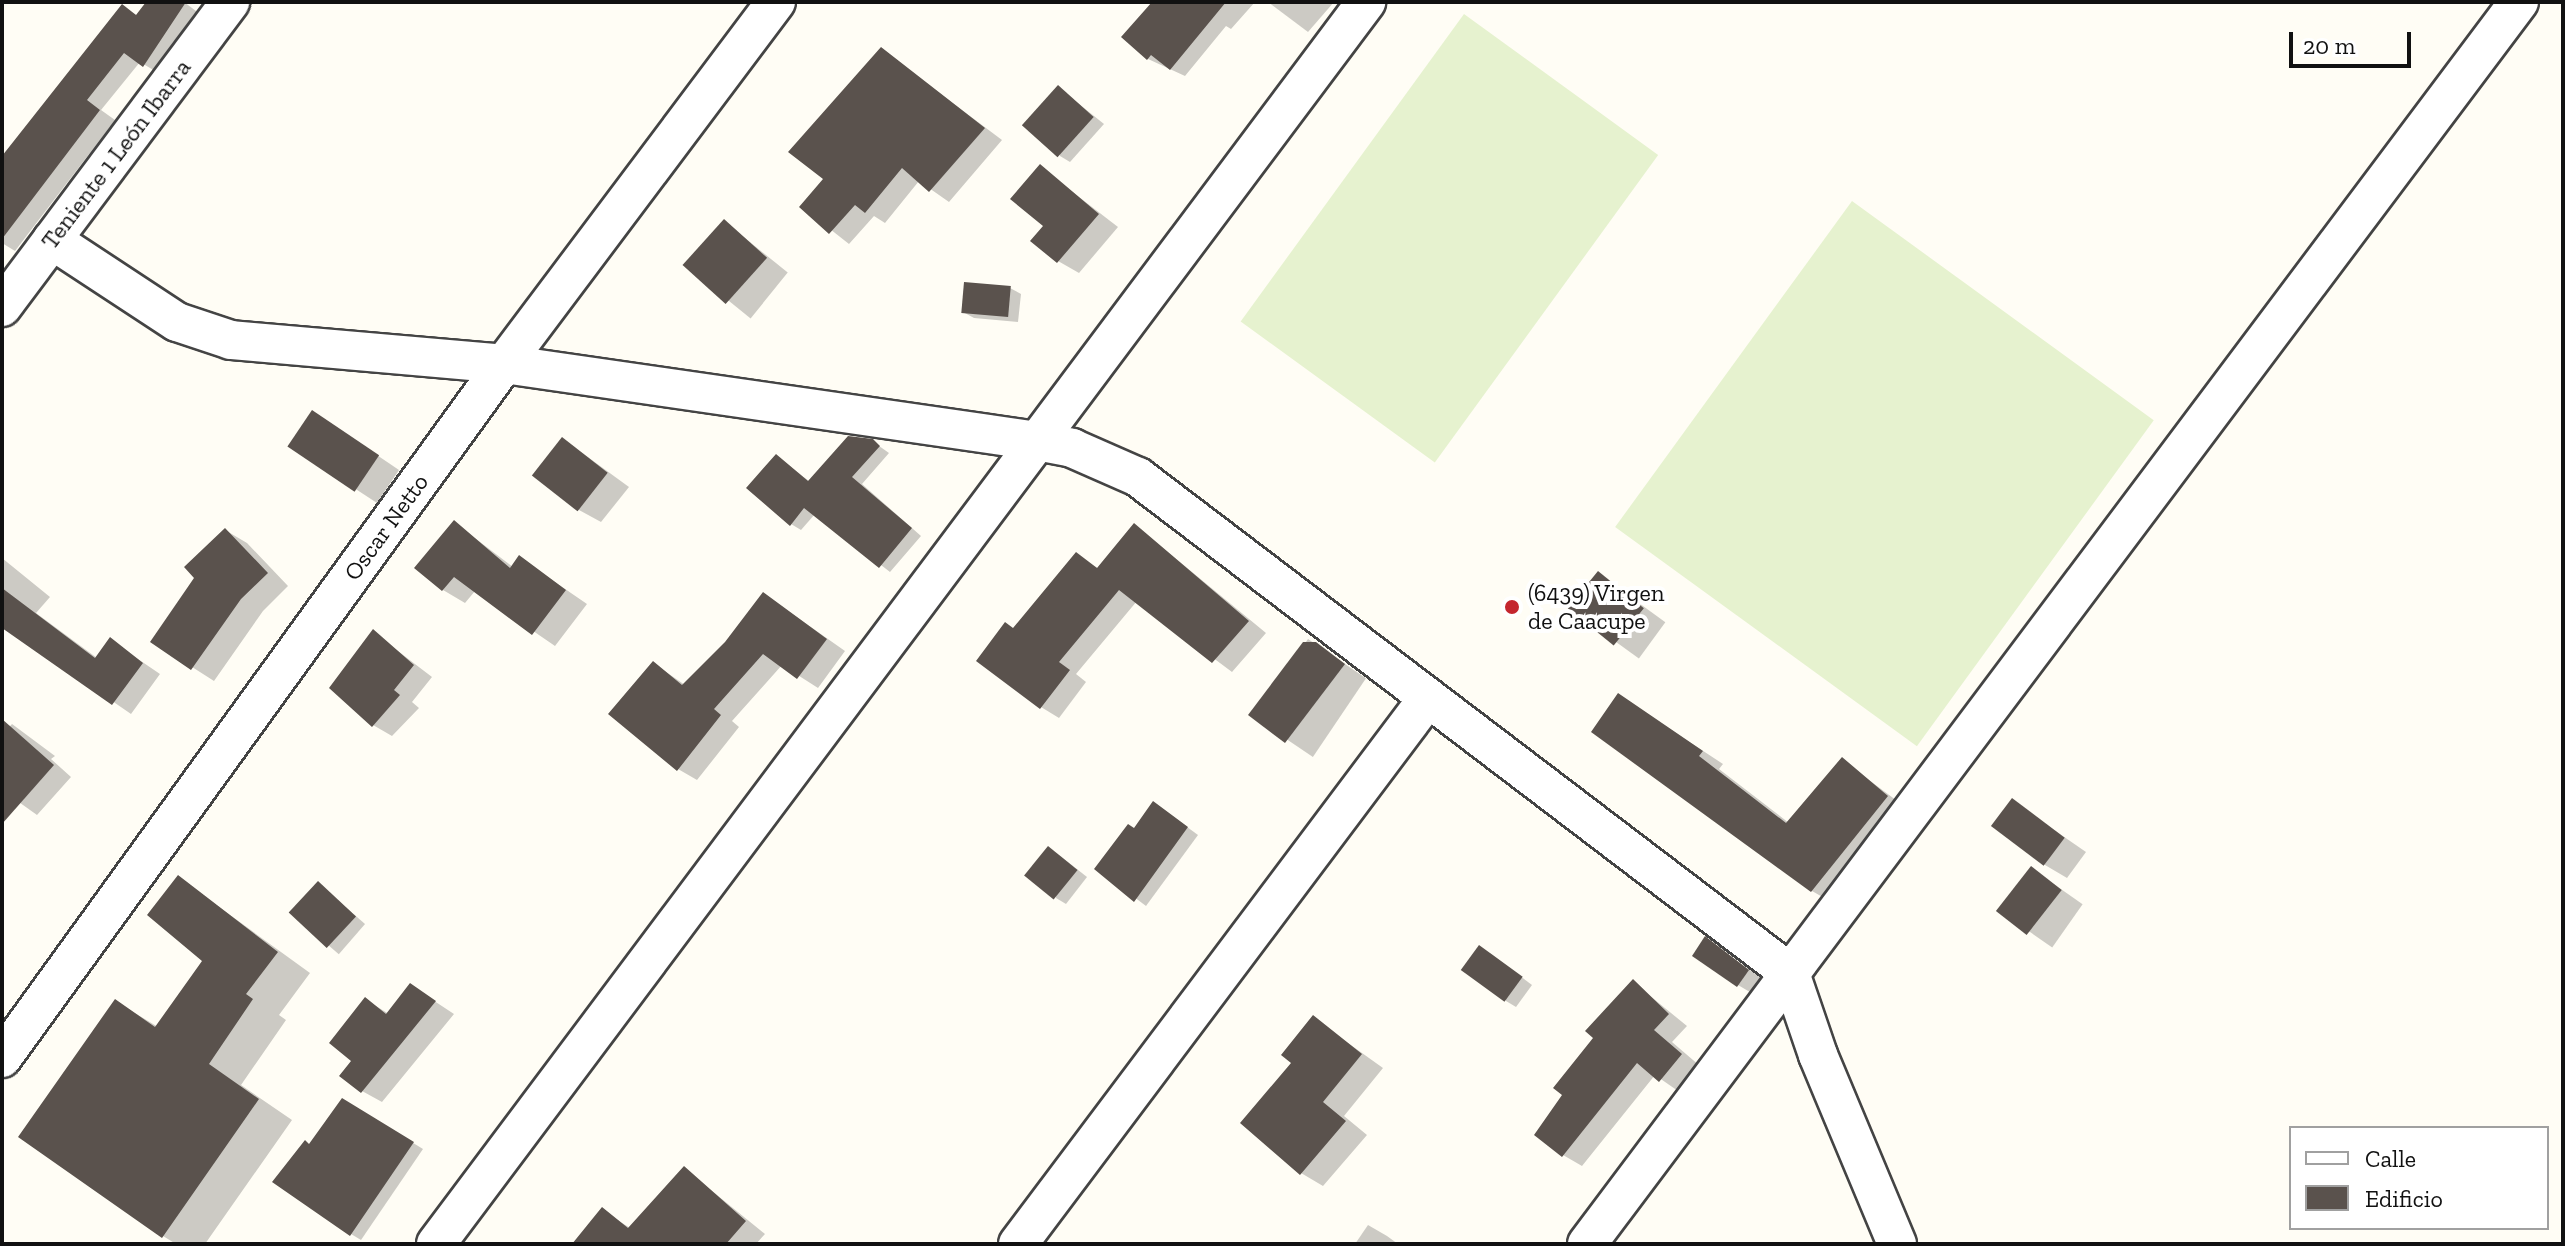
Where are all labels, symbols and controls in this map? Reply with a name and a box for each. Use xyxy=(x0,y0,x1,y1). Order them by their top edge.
scale bar xyxy=(2293,16,2415,66)
text: 20 m xyxy=(2303,31,2355,60)
street label: Teniente 1 León Ibarra xyxy=(35,53,197,255)
street label: Oscar Netto xyxy=(338,468,434,586)
place label: (6439) Virgen de Caacupe xyxy=(1528,579,1665,635)
marker: (6439) Virgen de Caacupe xyxy=(1503,598,1521,616)
legend xyxy=(2289,1126,2549,1230)
text: Calle xyxy=(2365,1144,2416,1173)
text: Edificio xyxy=(2365,1184,2443,1213)

